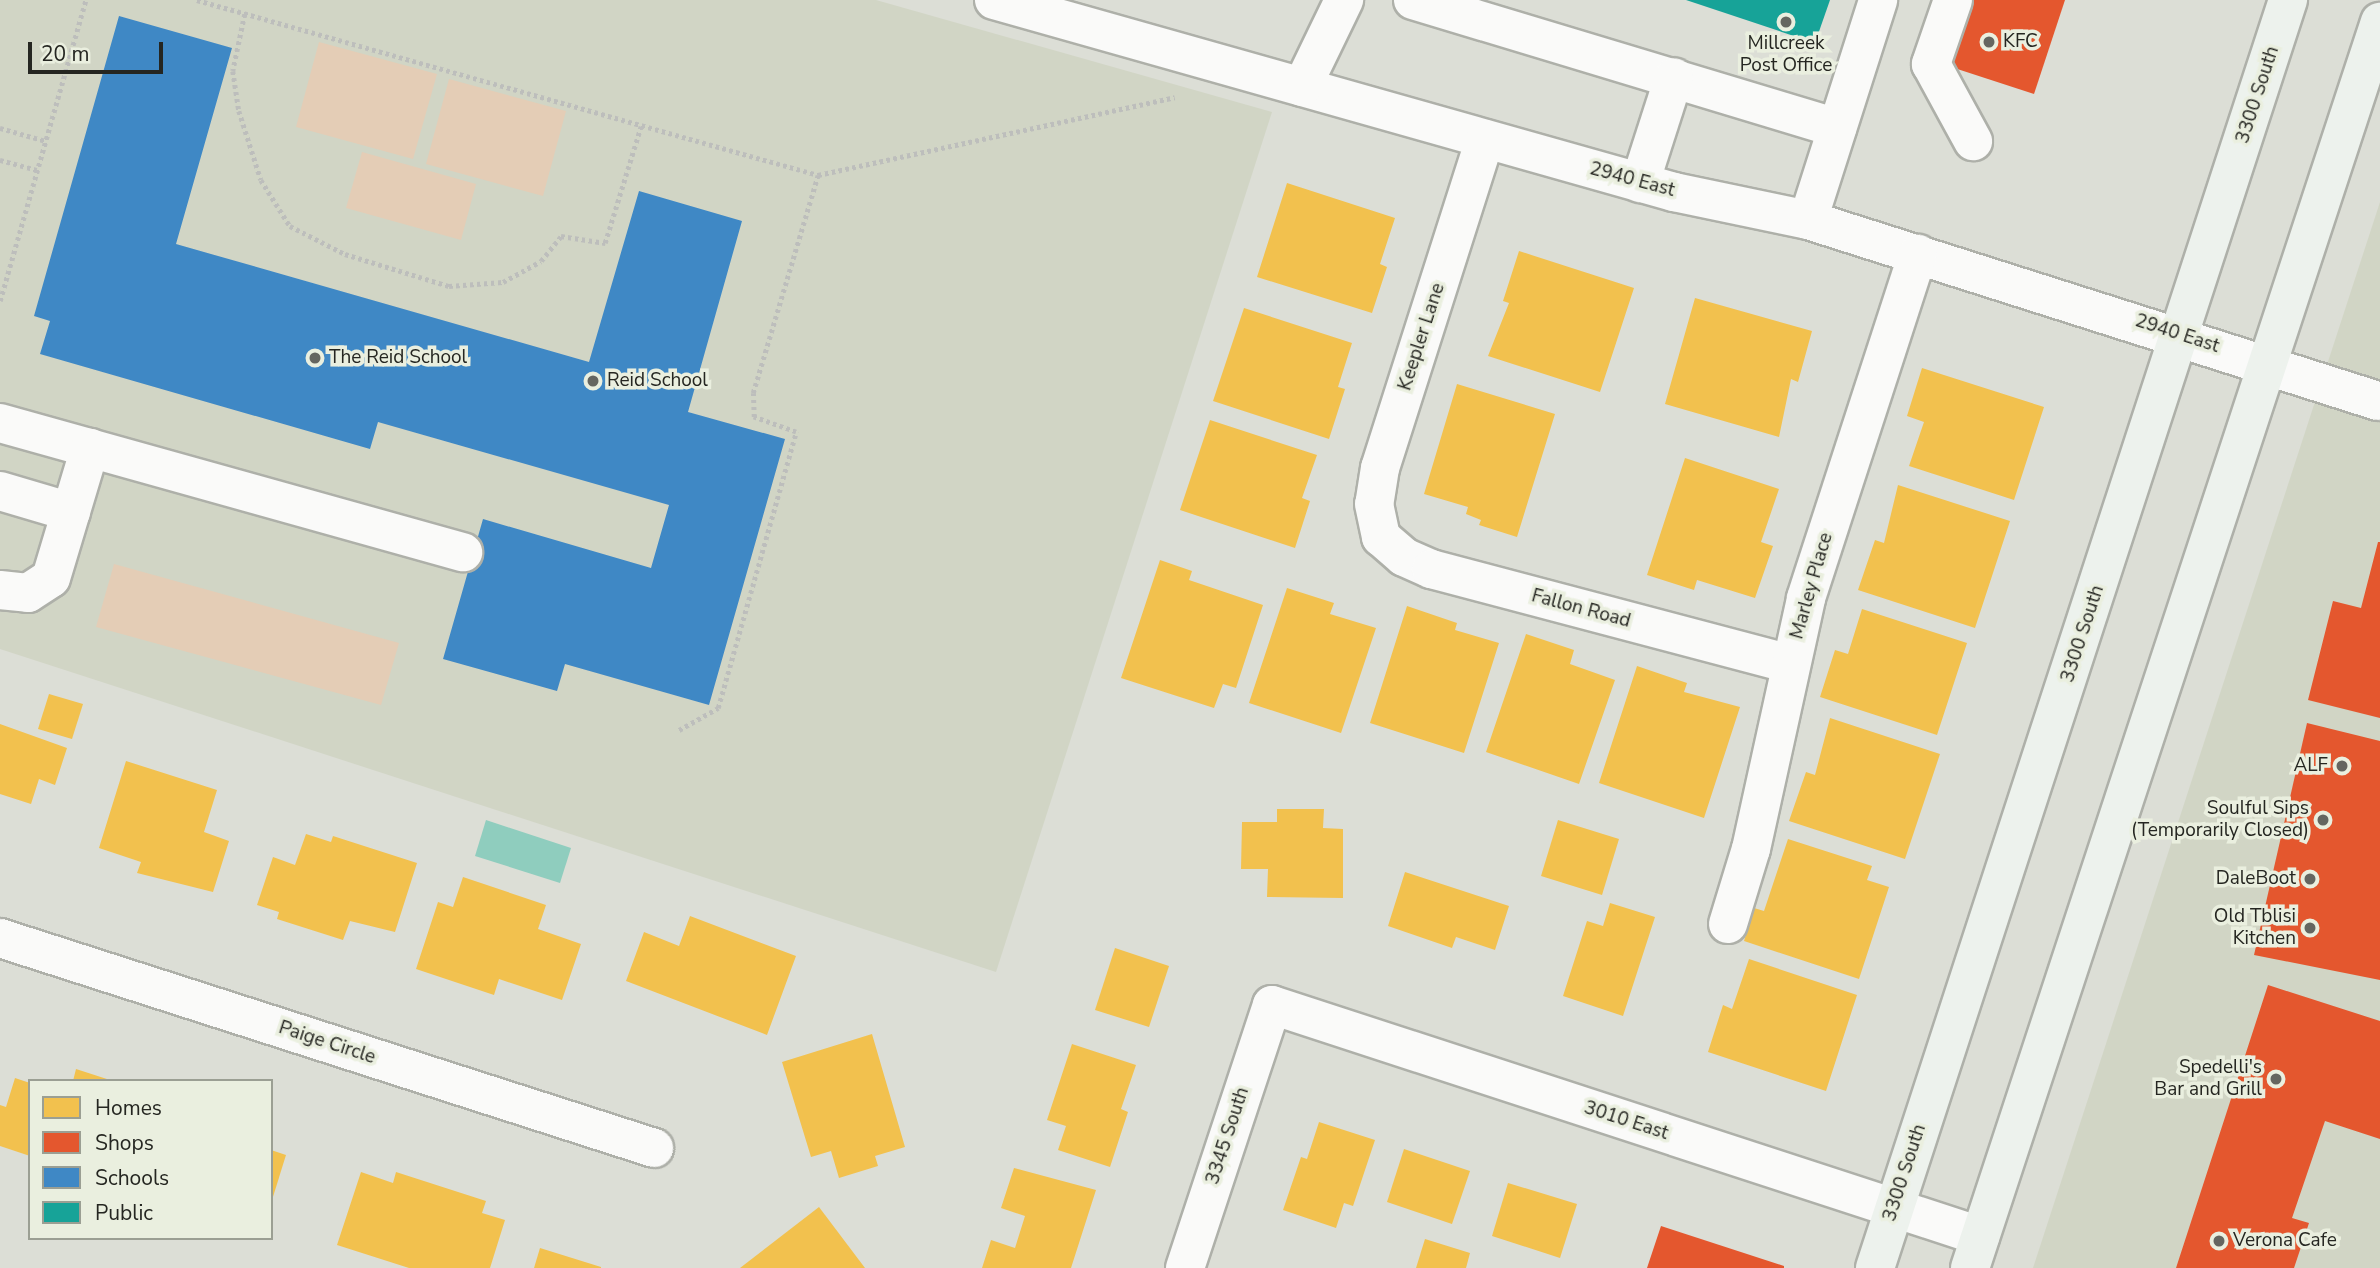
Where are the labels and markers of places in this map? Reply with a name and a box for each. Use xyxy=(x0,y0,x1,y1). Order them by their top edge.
marker: Millcreek Post Office xyxy=(1778,14,1794,30)
place label: KFC xyxy=(2003,31,2038,53)
place label: Millcreek Post Office xyxy=(1740,33,1832,77)
marker: KFC xyxy=(1981,34,1997,50)
place label: The Reid School xyxy=(329,347,467,369)
marker: The Reid School xyxy=(307,350,323,366)
place label: Reid School xyxy=(607,370,708,392)
marker: Reid School xyxy=(585,373,601,389)
place label: ALF xyxy=(2293,755,2328,777)
marker: ALF xyxy=(2334,758,2350,774)
place label: Soulful Sips (Temporarily Closed) xyxy=(2131,798,2309,842)
marker: Soulful Sips (Temporarily Closed) xyxy=(2315,812,2331,828)
place label: DaleBoot xyxy=(2216,868,2296,890)
marker: DaleBoot xyxy=(2302,871,2318,887)
place label: Old Tblisi Kitchen xyxy=(2214,906,2296,950)
marker: Old Tblisi Kitchen xyxy=(2302,920,2318,936)
place label: Spedelli's Bar and Grill xyxy=(2154,1057,2262,1101)
marker: Spedelli's Bar and Grill xyxy=(2268,1071,2284,1087)
place label: Verona Cafe xyxy=(2233,1230,2337,1252)
marker: Verona Cafe xyxy=(2211,1233,2227,1249)

